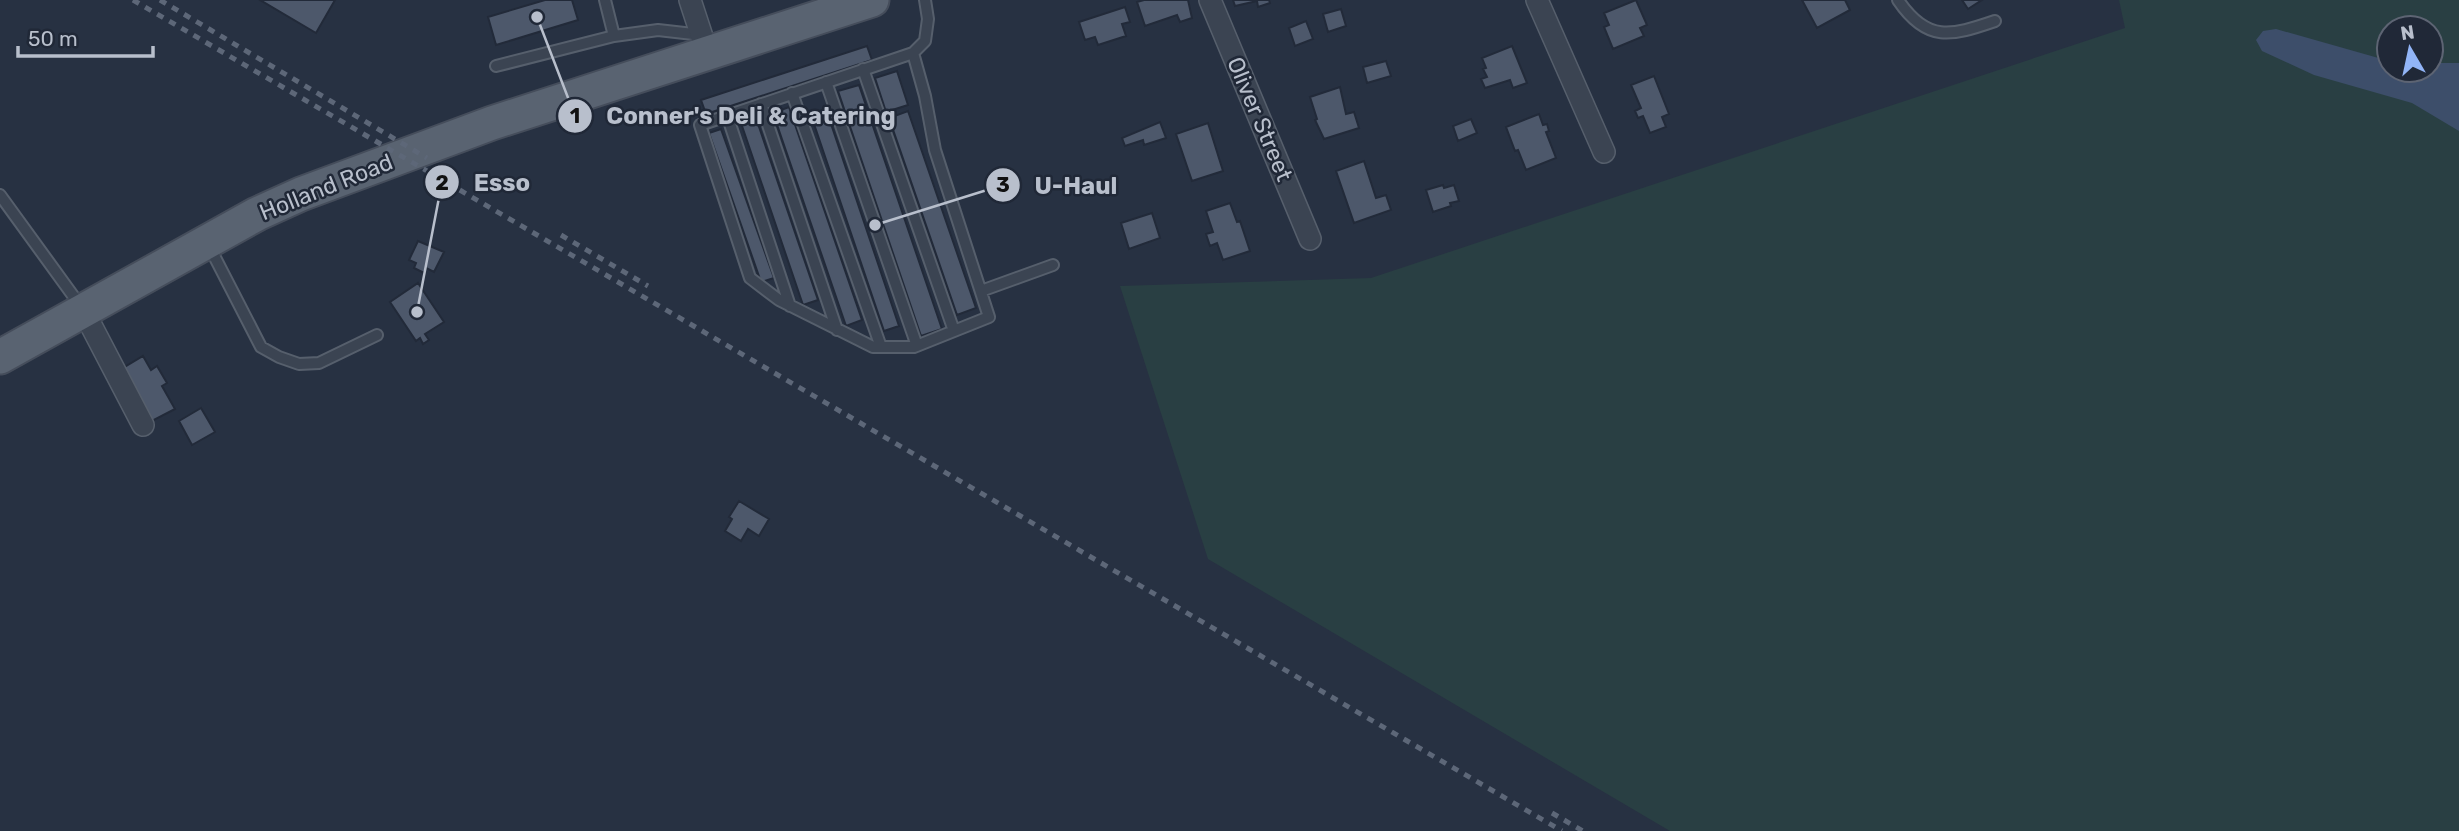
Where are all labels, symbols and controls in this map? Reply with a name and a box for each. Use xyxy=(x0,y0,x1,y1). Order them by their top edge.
scale bar xyxy=(18,14,152,58)
north arrow xyxy=(2375,14,2445,84)
text: N xyxy=(2399,20,2416,45)
text: 50 m xyxy=(28,26,78,51)
street label: Oliver Street xyxy=(1221,53,1299,185)
callout: Conner's Deli & Catering xyxy=(558,94,910,139)
text: Conner's Deli & Catering xyxy=(606,102,896,130)
text: 1 xyxy=(570,103,580,128)
street label: Holland Road xyxy=(255,148,397,226)
callout: Esso xyxy=(424,160,544,205)
callout: U-Haul xyxy=(985,163,1131,208)
text: Esso xyxy=(474,169,530,197)
text: 2 xyxy=(435,170,449,195)
text: 3 xyxy=(996,172,1010,197)
text: U-Haul xyxy=(1035,172,1117,200)

